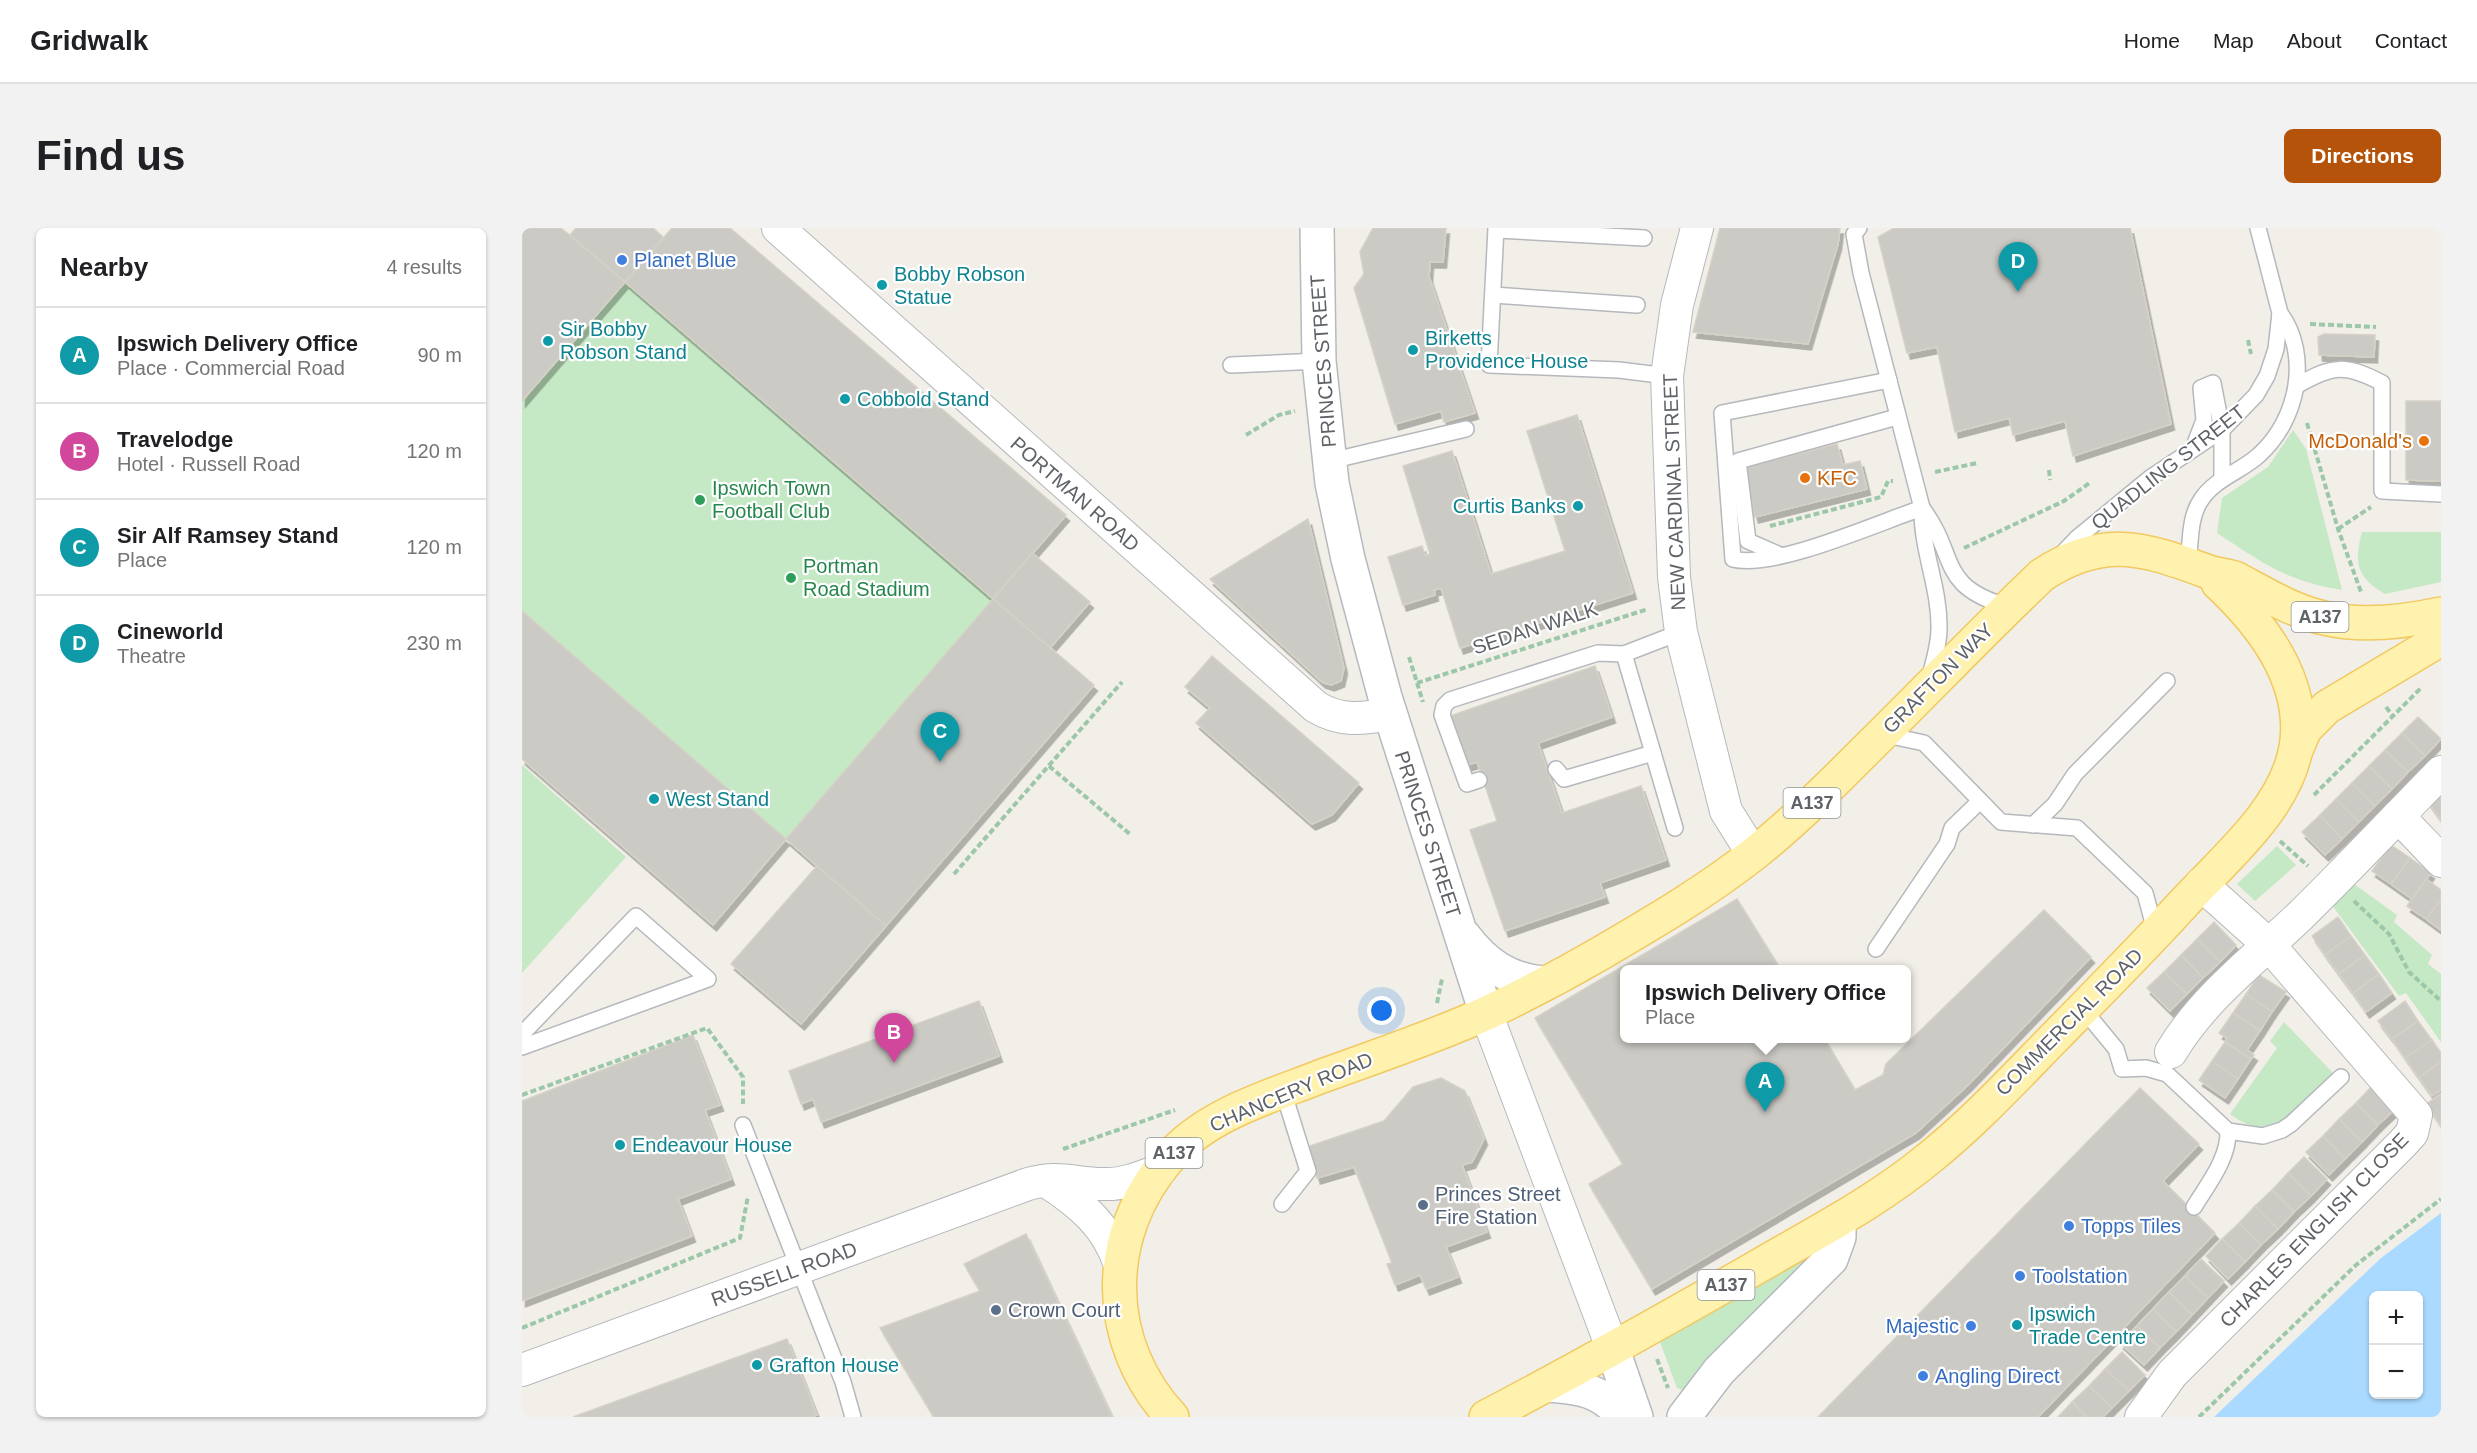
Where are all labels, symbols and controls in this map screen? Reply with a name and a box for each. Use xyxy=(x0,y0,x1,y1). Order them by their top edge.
text: Gridwalk xyxy=(30,25,148,56)
text: Home xyxy=(2124,29,2180,52)
text: Map xyxy=(2213,29,2254,52)
text: About xyxy=(2287,29,2342,52)
text: Contact xyxy=(2375,29,2447,52)
button: Directions xyxy=(2284,129,2441,183)
text: Find us xyxy=(36,132,185,179)
pin: D xyxy=(1998,242,2038,292)
place label: Planet Blue xyxy=(634,249,736,271)
text: Nearby xyxy=(60,252,148,282)
marker: Planet Blue xyxy=(615,253,629,267)
text: 4 results xyxy=(386,256,462,278)
place label: Bobby Robson Statue xyxy=(894,263,1025,308)
street label: PRINCES STREET xyxy=(1306,274,1340,448)
marker: Bobby Robson Statue xyxy=(875,278,889,292)
place label: Sir Bobby Robson Stand xyxy=(560,318,687,363)
place label: Birketts Providence House xyxy=(1425,327,1588,372)
text: Ipswich Delivery Office xyxy=(117,331,358,356)
marker: Sir Bobby Robson Stand xyxy=(541,334,555,348)
marker: Birketts Providence House xyxy=(1406,343,1420,357)
text: A xyxy=(72,344,87,366)
text: 90 m xyxy=(418,344,462,366)
text: Place · Commercial Road xyxy=(117,357,345,379)
street label: NEW CARDINAL STREET xyxy=(1659,373,1689,611)
place label: Cobbold Stand xyxy=(857,388,989,410)
marker: Cobbold Stand xyxy=(838,392,852,406)
street label: QUADLING STREET xyxy=(2087,400,2249,534)
text: Travelodge xyxy=(117,427,233,452)
place label: McDonald's xyxy=(2308,430,2412,452)
street label: PORTMAN ROAD xyxy=(1006,432,1144,556)
marker: McDonald's xyxy=(2417,434,2431,448)
text: B xyxy=(72,440,87,462)
text: 120 m xyxy=(406,440,462,462)
text: Hotel · Russell Road xyxy=(117,453,300,475)
place label: KFC xyxy=(1817,467,1857,489)
marker: KFC xyxy=(1798,471,1812,485)
place label: Ipswich Town Football Club xyxy=(712,477,831,522)
marker: Ipswich Town Football Club xyxy=(693,493,707,507)
place label: Curtis Banks xyxy=(1453,495,1566,517)
marker: Curtis Banks xyxy=(1571,499,1585,513)
text: Sir Alf Ramsey Stand xyxy=(117,523,339,548)
text: C xyxy=(72,536,87,558)
text: 120 m xyxy=(406,536,462,558)
text: Place xyxy=(117,549,167,571)
place label: Portman Road Stadium xyxy=(803,555,930,600)
marker: Portman Road Stadium xyxy=(784,571,798,585)
street label: SEDAN WALK xyxy=(1470,597,1601,659)
road number: A137 xyxy=(2292,602,2348,632)
street label: GRAFTON WAY xyxy=(1878,618,1998,738)
text: Cineworld xyxy=(117,619,223,644)
text: D xyxy=(72,632,87,654)
text: 230 m xyxy=(406,632,462,654)
text: Theatre xyxy=(117,645,186,667)
pin: C xyxy=(920,712,960,762)
street label: PRINCES STREET xyxy=(1391,748,1465,920)
place label: West Stand xyxy=(666,788,769,810)
road number: A137 xyxy=(1784,788,1840,818)
marker: West Stand xyxy=(647,792,661,806)
street label: COMMERCIAL ROAD xyxy=(1991,944,2147,1100)
popup xyxy=(1620,965,1911,1043)
text: Ipswich Delivery Office xyxy=(1645,980,1886,1005)
your location xyxy=(1367,996,1396,1025)
text: Place xyxy=(1645,1006,1695,1028)
pin: B xyxy=(874,1014,914,1063)
street label: CHANCERY ROAD xyxy=(1206,1048,1376,1136)
pin: A xyxy=(1746,1062,1784,1112)
street label: CHARLES ENGLISH CLOSE xyxy=(2215,1128,2413,1332)
place label: Endeavour House xyxy=(632,1134,792,1156)
marker: Endeavour House xyxy=(613,1138,627,1152)
road number: A137 xyxy=(1146,1138,1202,1168)
place label: Princes Street Fire Station xyxy=(1435,1183,1561,1228)
marker: Princes Street Fire Station xyxy=(1416,1198,1430,1212)
place label: Topps Tiles xyxy=(2081,1215,2181,1237)
marker: Topps Tiles xyxy=(2062,1219,2076,1233)
street label: RUSSELL ROAD xyxy=(708,1237,860,1311)
place label: Toolstation xyxy=(2032,1265,2128,1287)
marker: Toolstation xyxy=(2013,1269,2027,1283)
road number: A137 xyxy=(1698,1270,1754,1300)
map controls xyxy=(2369,1291,2423,1399)
button: + xyxy=(2369,1291,2423,1345)
place label: Crown Court xyxy=(1008,1299,1121,1321)
marker: Crown Court xyxy=(989,1303,1003,1317)
place label: Ipswich Trade Centre xyxy=(2029,1303,2146,1348)
place label: Majestic xyxy=(1886,1315,1959,1337)
marker: Ipswich Trade Centre xyxy=(2010,1318,2024,1332)
marker: Majestic xyxy=(1964,1319,1978,1333)
button: − xyxy=(2369,1345,2423,1399)
place label: Grafton House xyxy=(769,1354,899,1376)
marker: Grafton House xyxy=(750,1358,764,1372)
place label: Angling Direct xyxy=(1935,1365,2060,1387)
marker: Angling Direct xyxy=(1916,1369,1930,1383)

